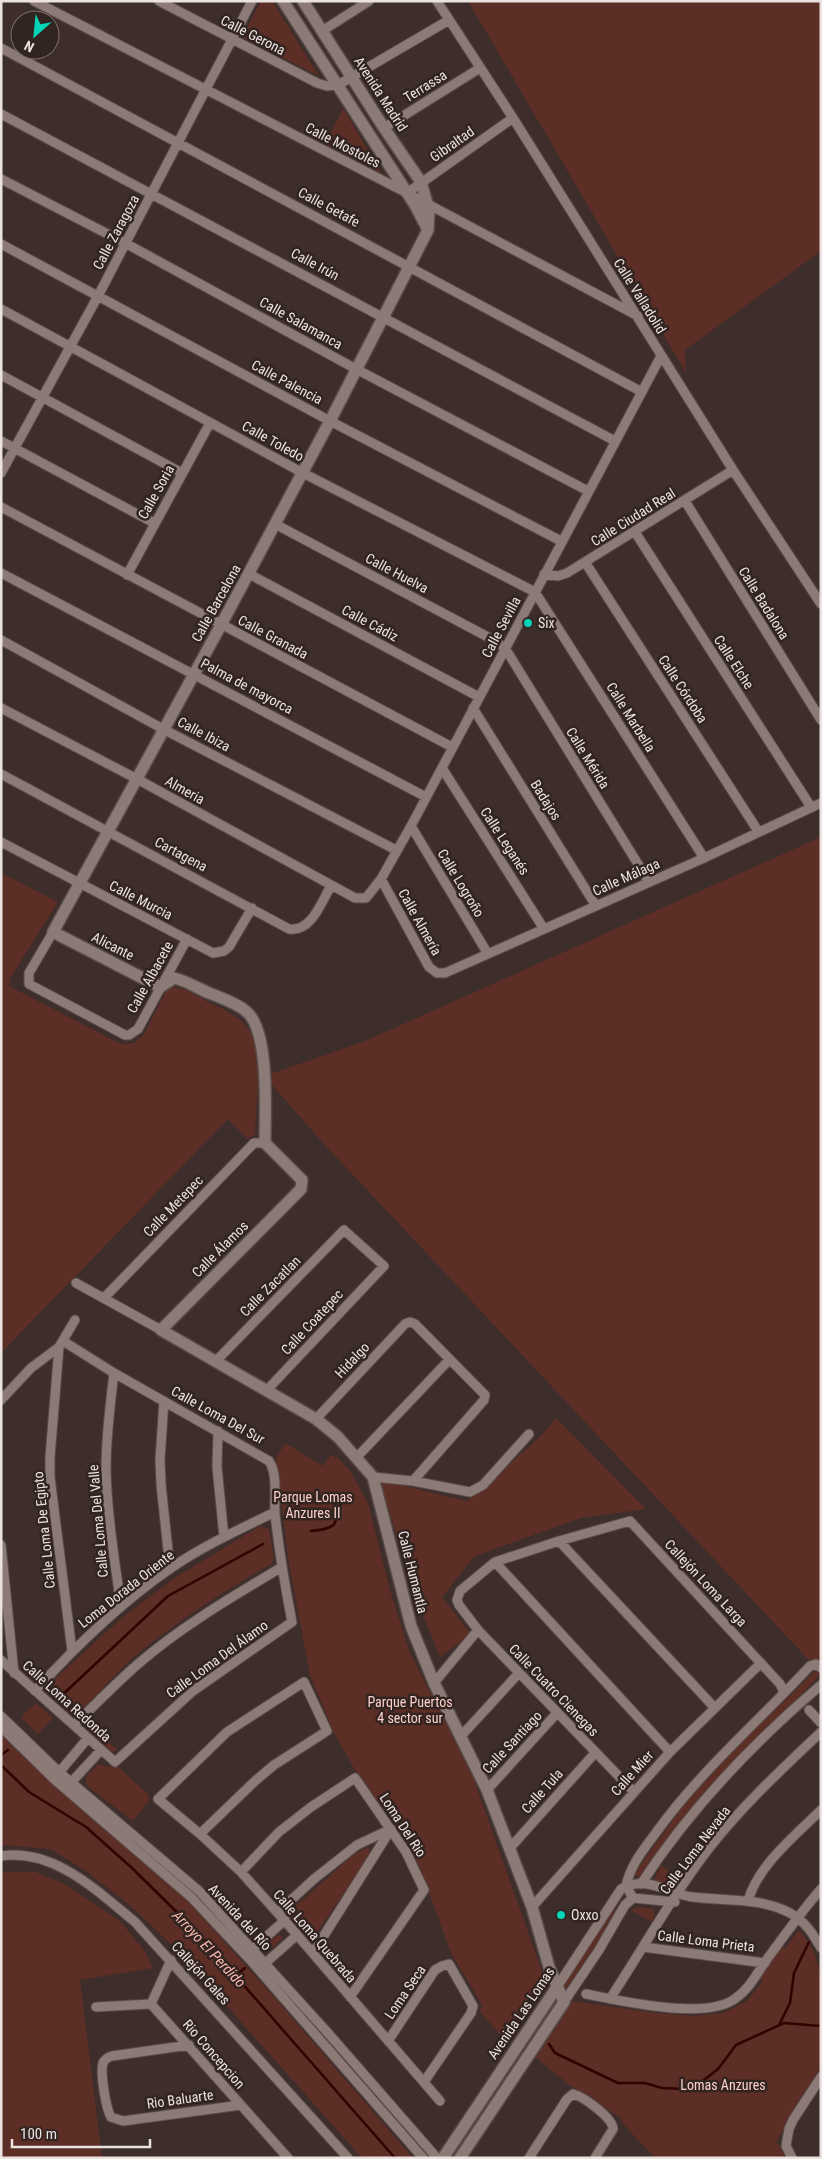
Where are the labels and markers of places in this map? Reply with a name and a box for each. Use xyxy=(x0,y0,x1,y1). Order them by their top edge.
place label: Six xyxy=(538,615,555,631)
marker: Six xyxy=(522,617,534,629)
place label: Oxxo xyxy=(571,1907,599,1923)
marker: Oxxo xyxy=(555,1909,567,1921)

